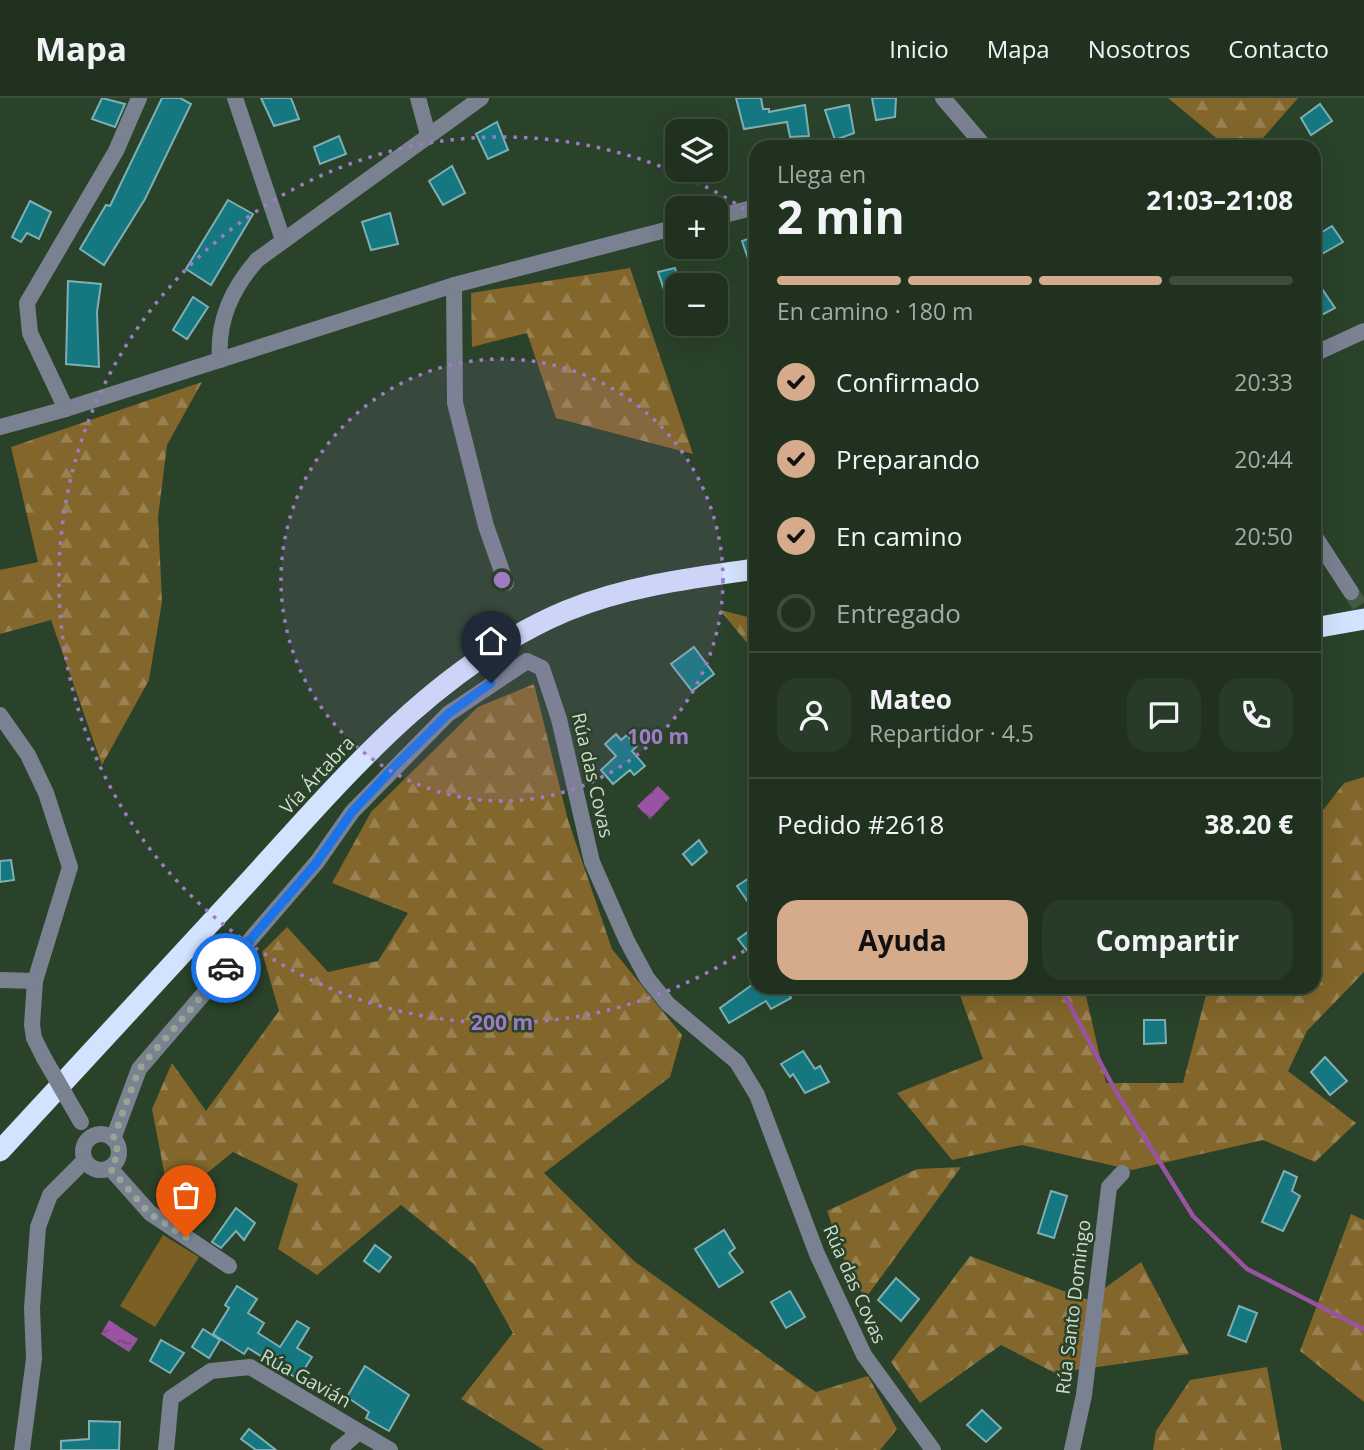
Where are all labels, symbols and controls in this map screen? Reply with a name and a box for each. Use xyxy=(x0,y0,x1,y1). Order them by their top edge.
text: Mapa xyxy=(35,26,127,71)
text: Inicio xyxy=(889,32,949,65)
text: Mapa xyxy=(987,32,1050,65)
text: Nosotros xyxy=(1088,32,1190,65)
text: Contacto xyxy=(1228,32,1329,65)
map controls xyxy=(665,119,728,336)
button: layers xyxy=(665,119,728,182)
text: Llega en xyxy=(777,158,866,190)
text: 21:03–21:08 xyxy=(1146,182,1293,218)
text: 2 min xyxy=(777,185,905,247)
button: + xyxy=(665,196,728,259)
button: − xyxy=(665,273,728,336)
text: En camino · 180 m xyxy=(777,295,973,327)
icon: check xyxy=(777,363,815,401)
text: Confirmado xyxy=(836,364,980,400)
text: 20:33 xyxy=(1234,366,1293,398)
icon: check xyxy=(777,440,815,478)
text: Preparando xyxy=(836,441,980,477)
text: 20:44 xyxy=(1234,443,1293,475)
icon: check xyxy=(777,517,815,555)
text: En camino xyxy=(836,518,962,554)
text: 20:50 xyxy=(1234,520,1293,552)
centre of rings xyxy=(490,568,514,592)
text: Entregado xyxy=(836,595,961,631)
pin xyxy=(461,611,521,683)
icon: home xyxy=(472,622,510,660)
button: person xyxy=(777,678,851,752)
button: chat xyxy=(1127,678,1201,752)
button: phone xyxy=(1219,678,1293,752)
text: Mateo xyxy=(869,681,952,717)
street label: Rúa das Covas xyxy=(566,710,620,840)
text: Repartidor · 4.5 xyxy=(869,717,1034,749)
text: 100 m xyxy=(627,722,689,750)
street label: Vía Ártabra xyxy=(274,730,360,820)
text: Pedido #2618 xyxy=(777,806,944,842)
text: 38.20 € xyxy=(1205,806,1293,842)
button: Ayuda xyxy=(777,900,1028,980)
button: Compartir xyxy=(1042,900,1293,980)
courier xyxy=(191,933,261,1003)
icon: car xyxy=(207,949,245,987)
text: 200 m xyxy=(471,1008,533,1036)
pin xyxy=(156,1165,216,1237)
icon: bag xyxy=(167,1176,205,1214)
street label: Rúa Santo Domingo xyxy=(1049,1218,1097,1396)
street label: Rúa das Covas xyxy=(817,1220,893,1348)
street label: Rúa Gavián xyxy=(256,1342,356,1414)

